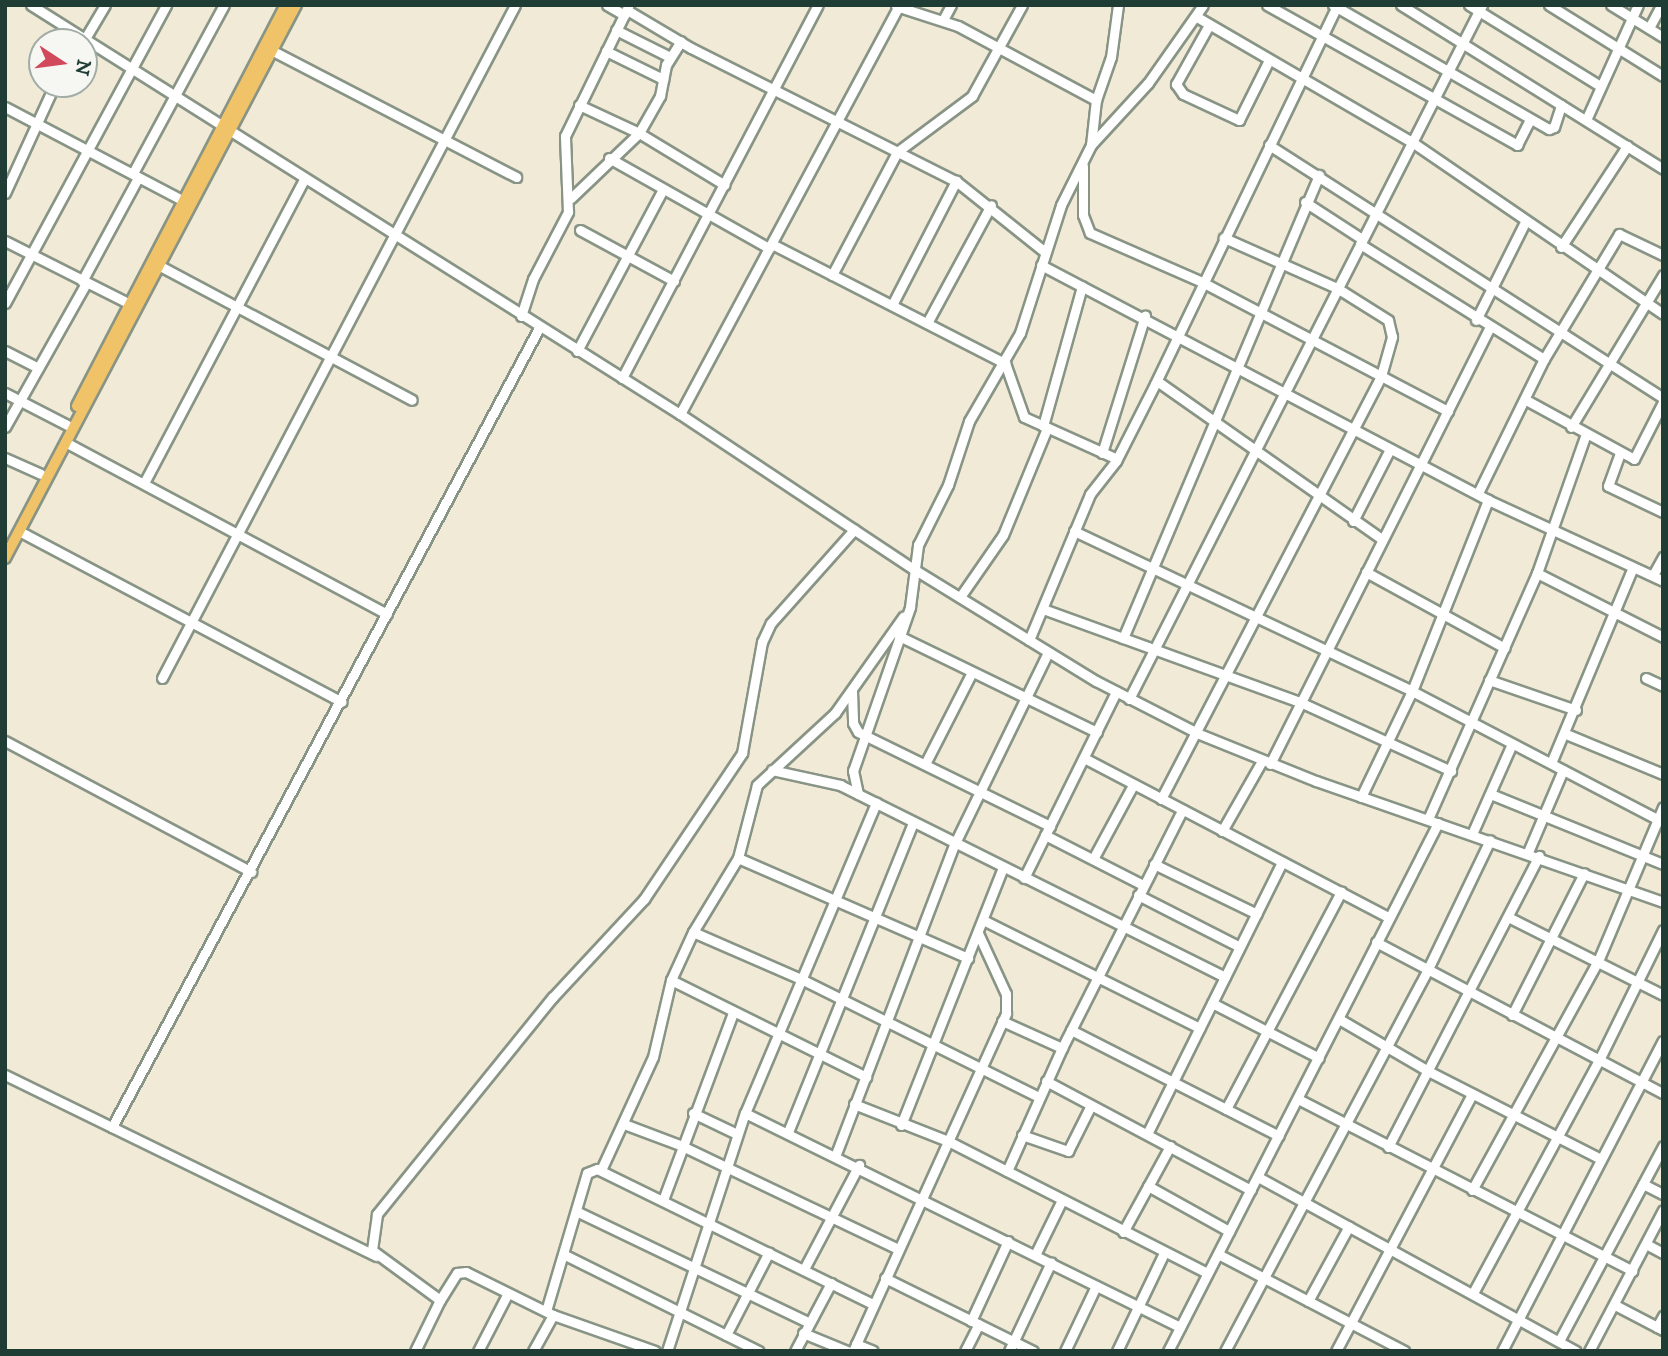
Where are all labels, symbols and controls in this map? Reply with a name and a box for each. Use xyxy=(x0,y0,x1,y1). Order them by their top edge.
north arrow xyxy=(28,28,98,98)
text: N xyxy=(69,57,95,78)

